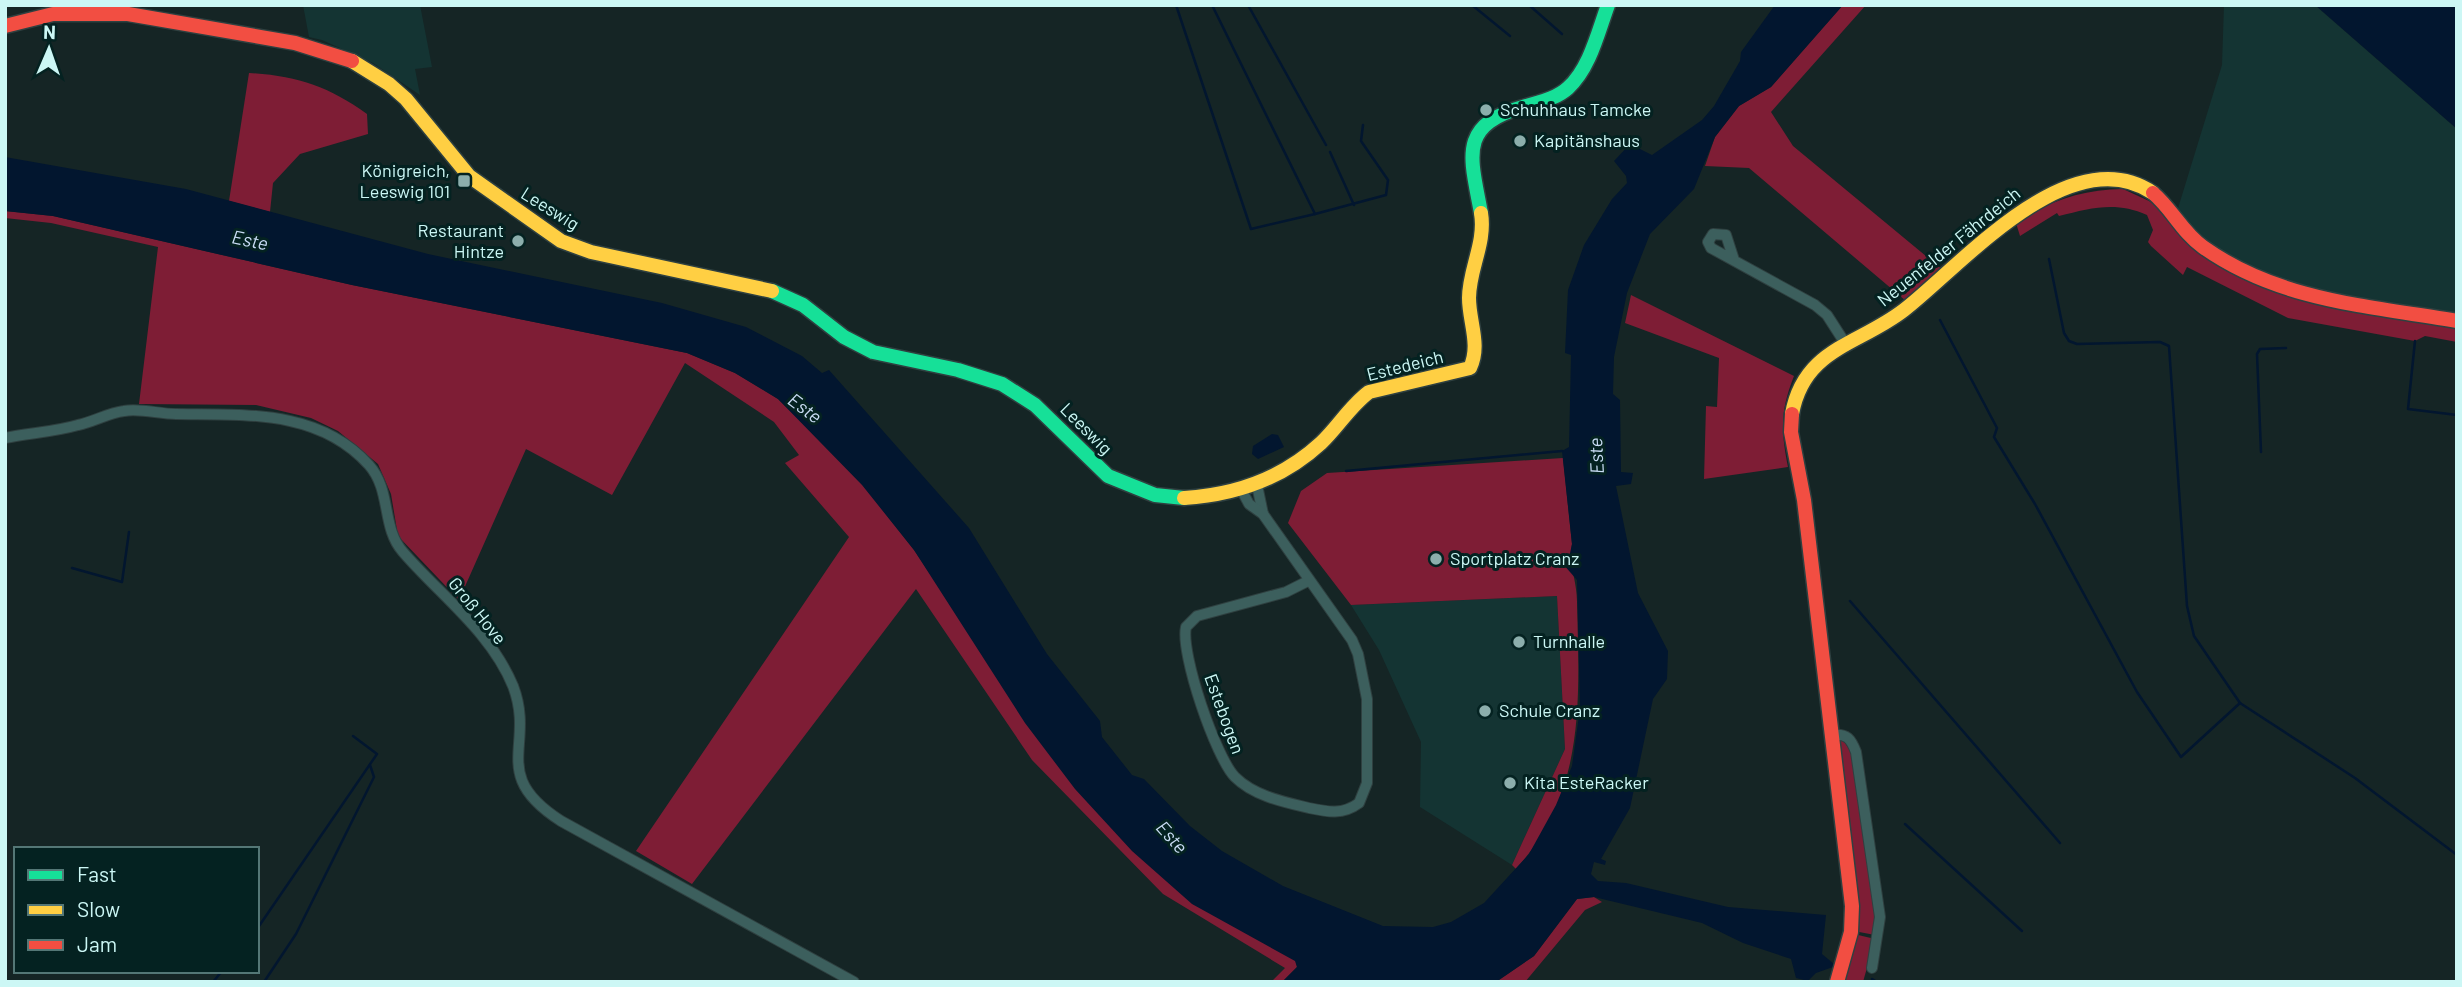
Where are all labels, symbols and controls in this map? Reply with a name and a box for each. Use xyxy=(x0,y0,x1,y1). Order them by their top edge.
north arrow xyxy=(14,14,84,84)
text: N xyxy=(43,20,56,43)
place label: Schuhhaus Tamcke xyxy=(1500,98,1651,120)
marker: Schuhhaus Tamcke xyxy=(1478,102,1494,118)
place label: Kapitänshaus xyxy=(1534,129,1640,151)
marker: Kapitänshaus xyxy=(1512,133,1528,149)
place label: Königreich, Leeswig 101 xyxy=(360,159,450,202)
marker: Königreich, Leeswig 101 xyxy=(456,173,472,189)
street label: Leeswig xyxy=(517,182,584,235)
street label: Neuenfelder Fährdeich xyxy=(1872,182,2024,311)
place label: Restaurant Hintze xyxy=(418,219,504,262)
water label: Este xyxy=(230,224,270,255)
marker: Restaurant Hintze xyxy=(510,233,526,249)
street label: Estedeich xyxy=(1364,345,1445,385)
water label: Este xyxy=(784,388,827,428)
street label: Leeswig xyxy=(1056,398,1117,459)
water label: Este xyxy=(1583,437,1608,475)
place label: Sportplatz Cranz xyxy=(1450,547,1579,569)
marker: Sportplatz Cranz xyxy=(1428,551,1444,567)
street label: Groß Hove xyxy=(444,572,511,648)
place label: Turnhalle xyxy=(1533,630,1605,652)
marker: Turnhalle xyxy=(1511,634,1527,650)
street label: Estebogen xyxy=(1200,671,1250,757)
place label: Schule Cranz xyxy=(1499,699,1600,721)
marker: Schule Cranz xyxy=(1477,703,1493,719)
place label: Kita EsteRacker xyxy=(1524,771,1649,793)
marker: Kita EsteRacker xyxy=(1502,775,1518,791)
water label: Este xyxy=(1152,815,1193,858)
legend xyxy=(14,847,259,973)
text: Fast xyxy=(77,861,117,886)
text: Slow xyxy=(77,896,120,921)
text: Jam xyxy=(77,931,117,956)

